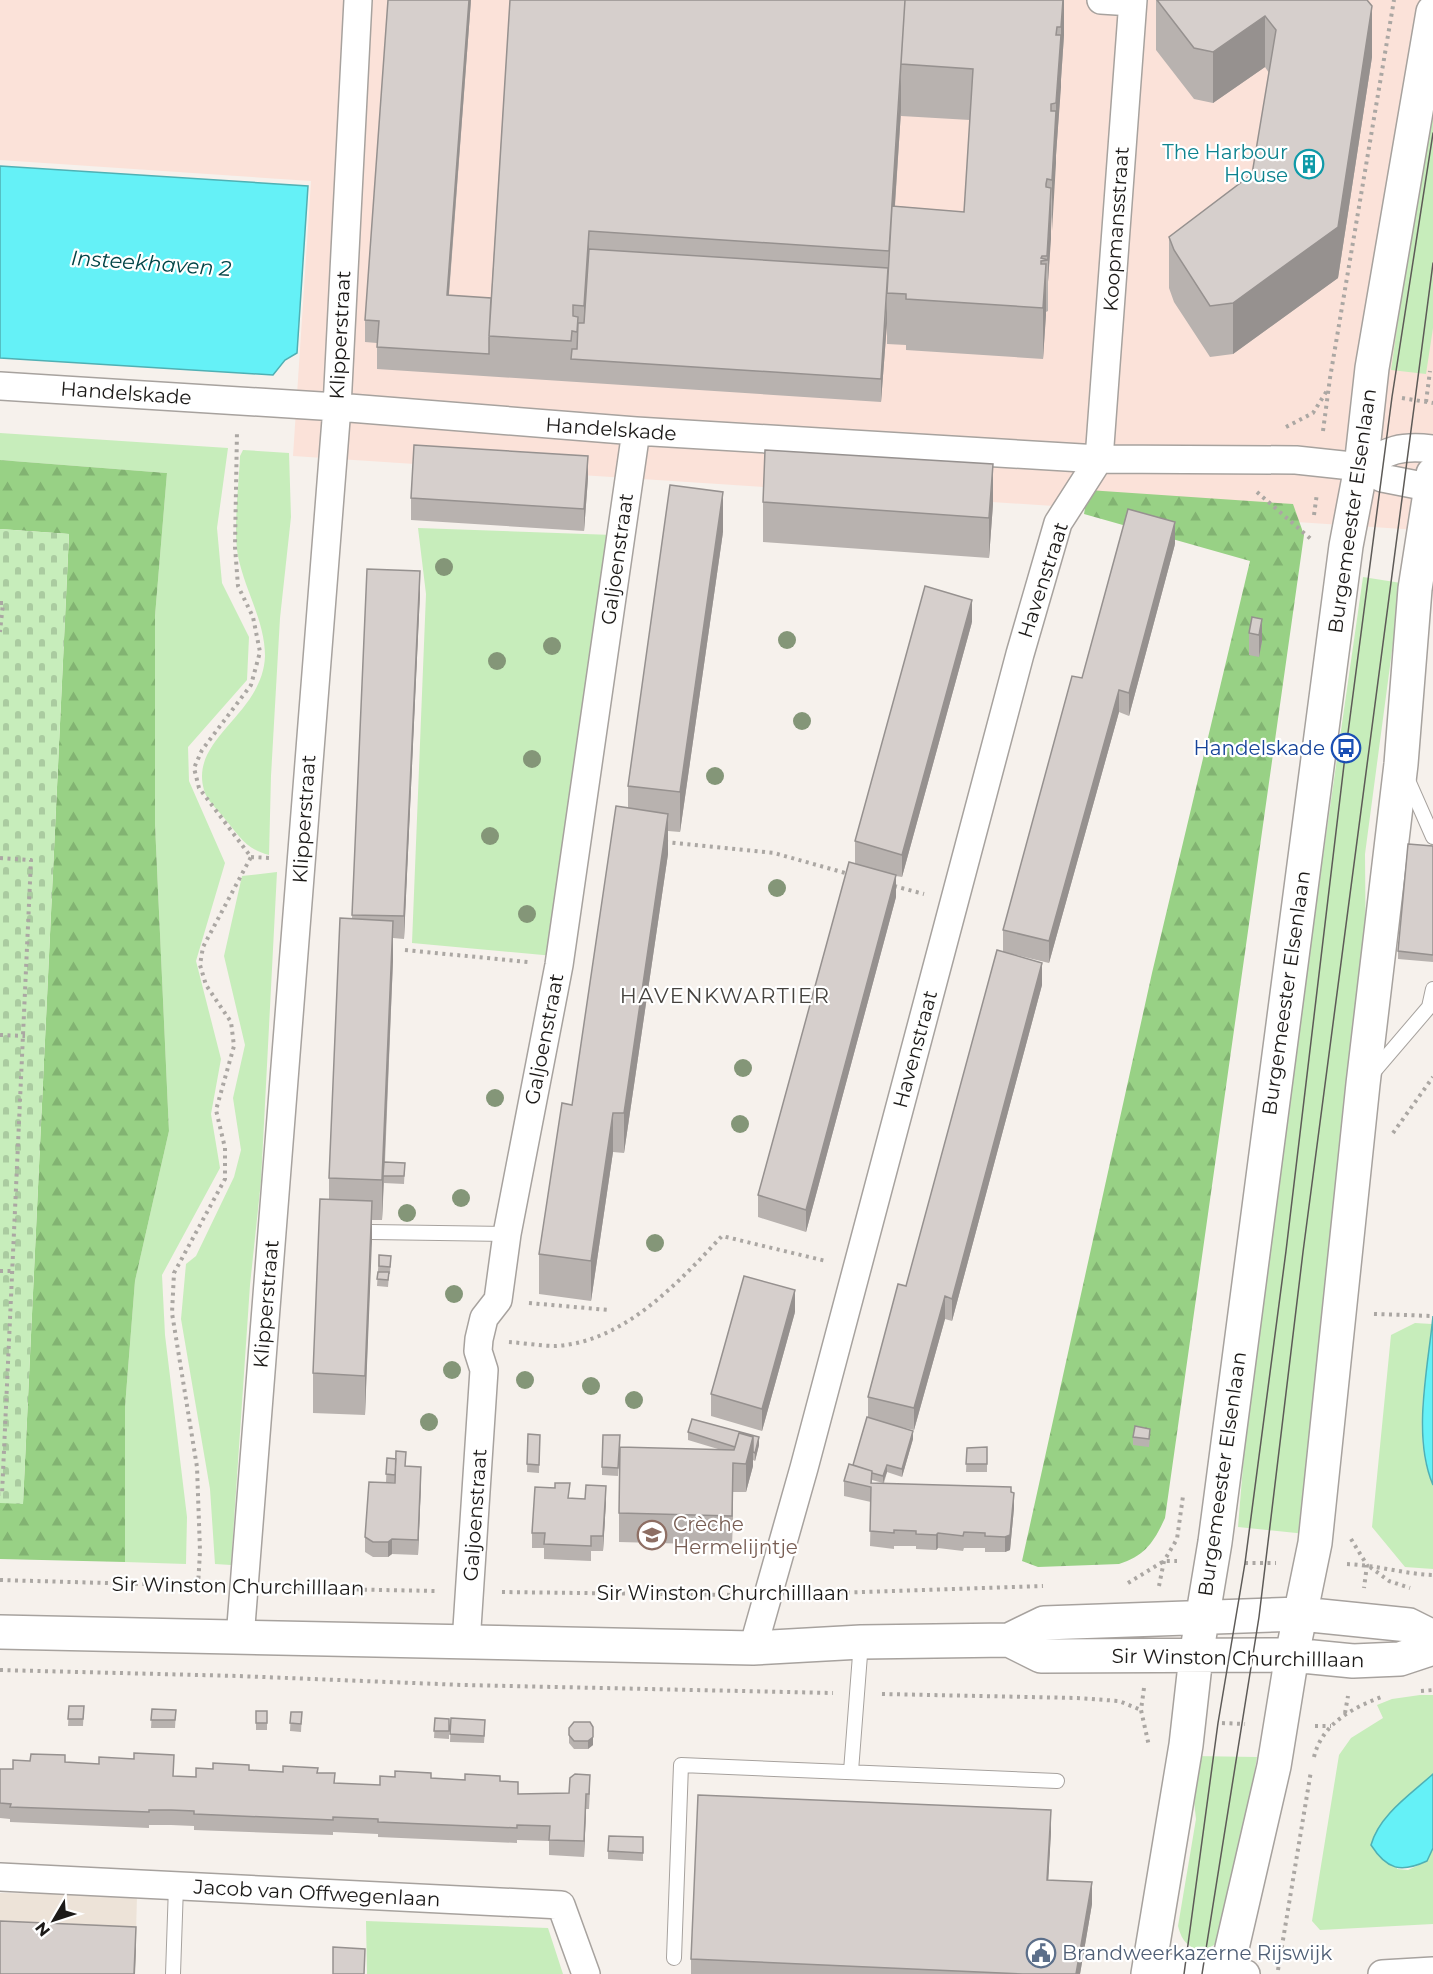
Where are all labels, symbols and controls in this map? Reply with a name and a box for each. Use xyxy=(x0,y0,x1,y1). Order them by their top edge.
place label: The Harbour House xyxy=(1162,140,1288,187)
street label: Koopmansstraat xyxy=(1098,146,1134,312)
building icon: The Harbour House xyxy=(1293,148,1325,180)
water label: Insteekhaven 2 xyxy=(70,245,232,281)
street label: Klipperstraat xyxy=(325,270,355,400)
street label: Handelskade xyxy=(60,376,192,410)
street label: Burgemeester Elsenlaan xyxy=(1323,387,1381,635)
street label: Handelskade xyxy=(545,412,677,446)
street label: Galjoenstraat xyxy=(596,491,638,627)
street label: Havenstraat xyxy=(1013,519,1073,641)
bus stop icon: Handelskade xyxy=(1330,732,1362,764)
place label: Handelskade xyxy=(1193,736,1325,760)
street label: Klipperstraat xyxy=(288,754,320,884)
street label: Burgemeester Elsenlaan xyxy=(1257,869,1315,1117)
street label: Galjoenstraat xyxy=(520,971,568,1107)
district label: HAVENKWARTIER xyxy=(620,983,830,1008)
street label: Havenstraat xyxy=(888,988,942,1110)
street label: Klipperstraat xyxy=(248,1239,284,1369)
street label: Burgemeester Elsenlaan xyxy=(1193,1350,1251,1598)
street label: Galjoenstraat xyxy=(458,1448,492,1582)
place label: Crèche Hermelijntje xyxy=(673,1512,798,1559)
school or university icon: Crèche Hermelijntje xyxy=(636,1519,668,1551)
street label: Sir Winston Churchilllaan xyxy=(111,1572,365,1600)
street label: Sir Winston Churchilllaan xyxy=(597,1581,849,1605)
street label: Sir Winston Churchilllaan xyxy=(1111,1644,1365,1672)
street label: Jacob van Offwegenlaan xyxy=(192,1875,441,1911)
north arrow xyxy=(24,1890,84,1950)
text: N xyxy=(31,1918,54,1940)
public building icon: Brandweerkazerne Rijswijk xyxy=(1025,1937,1057,1969)
place label: Brandweerkazerne Rijswijk xyxy=(1062,1941,1332,1965)

